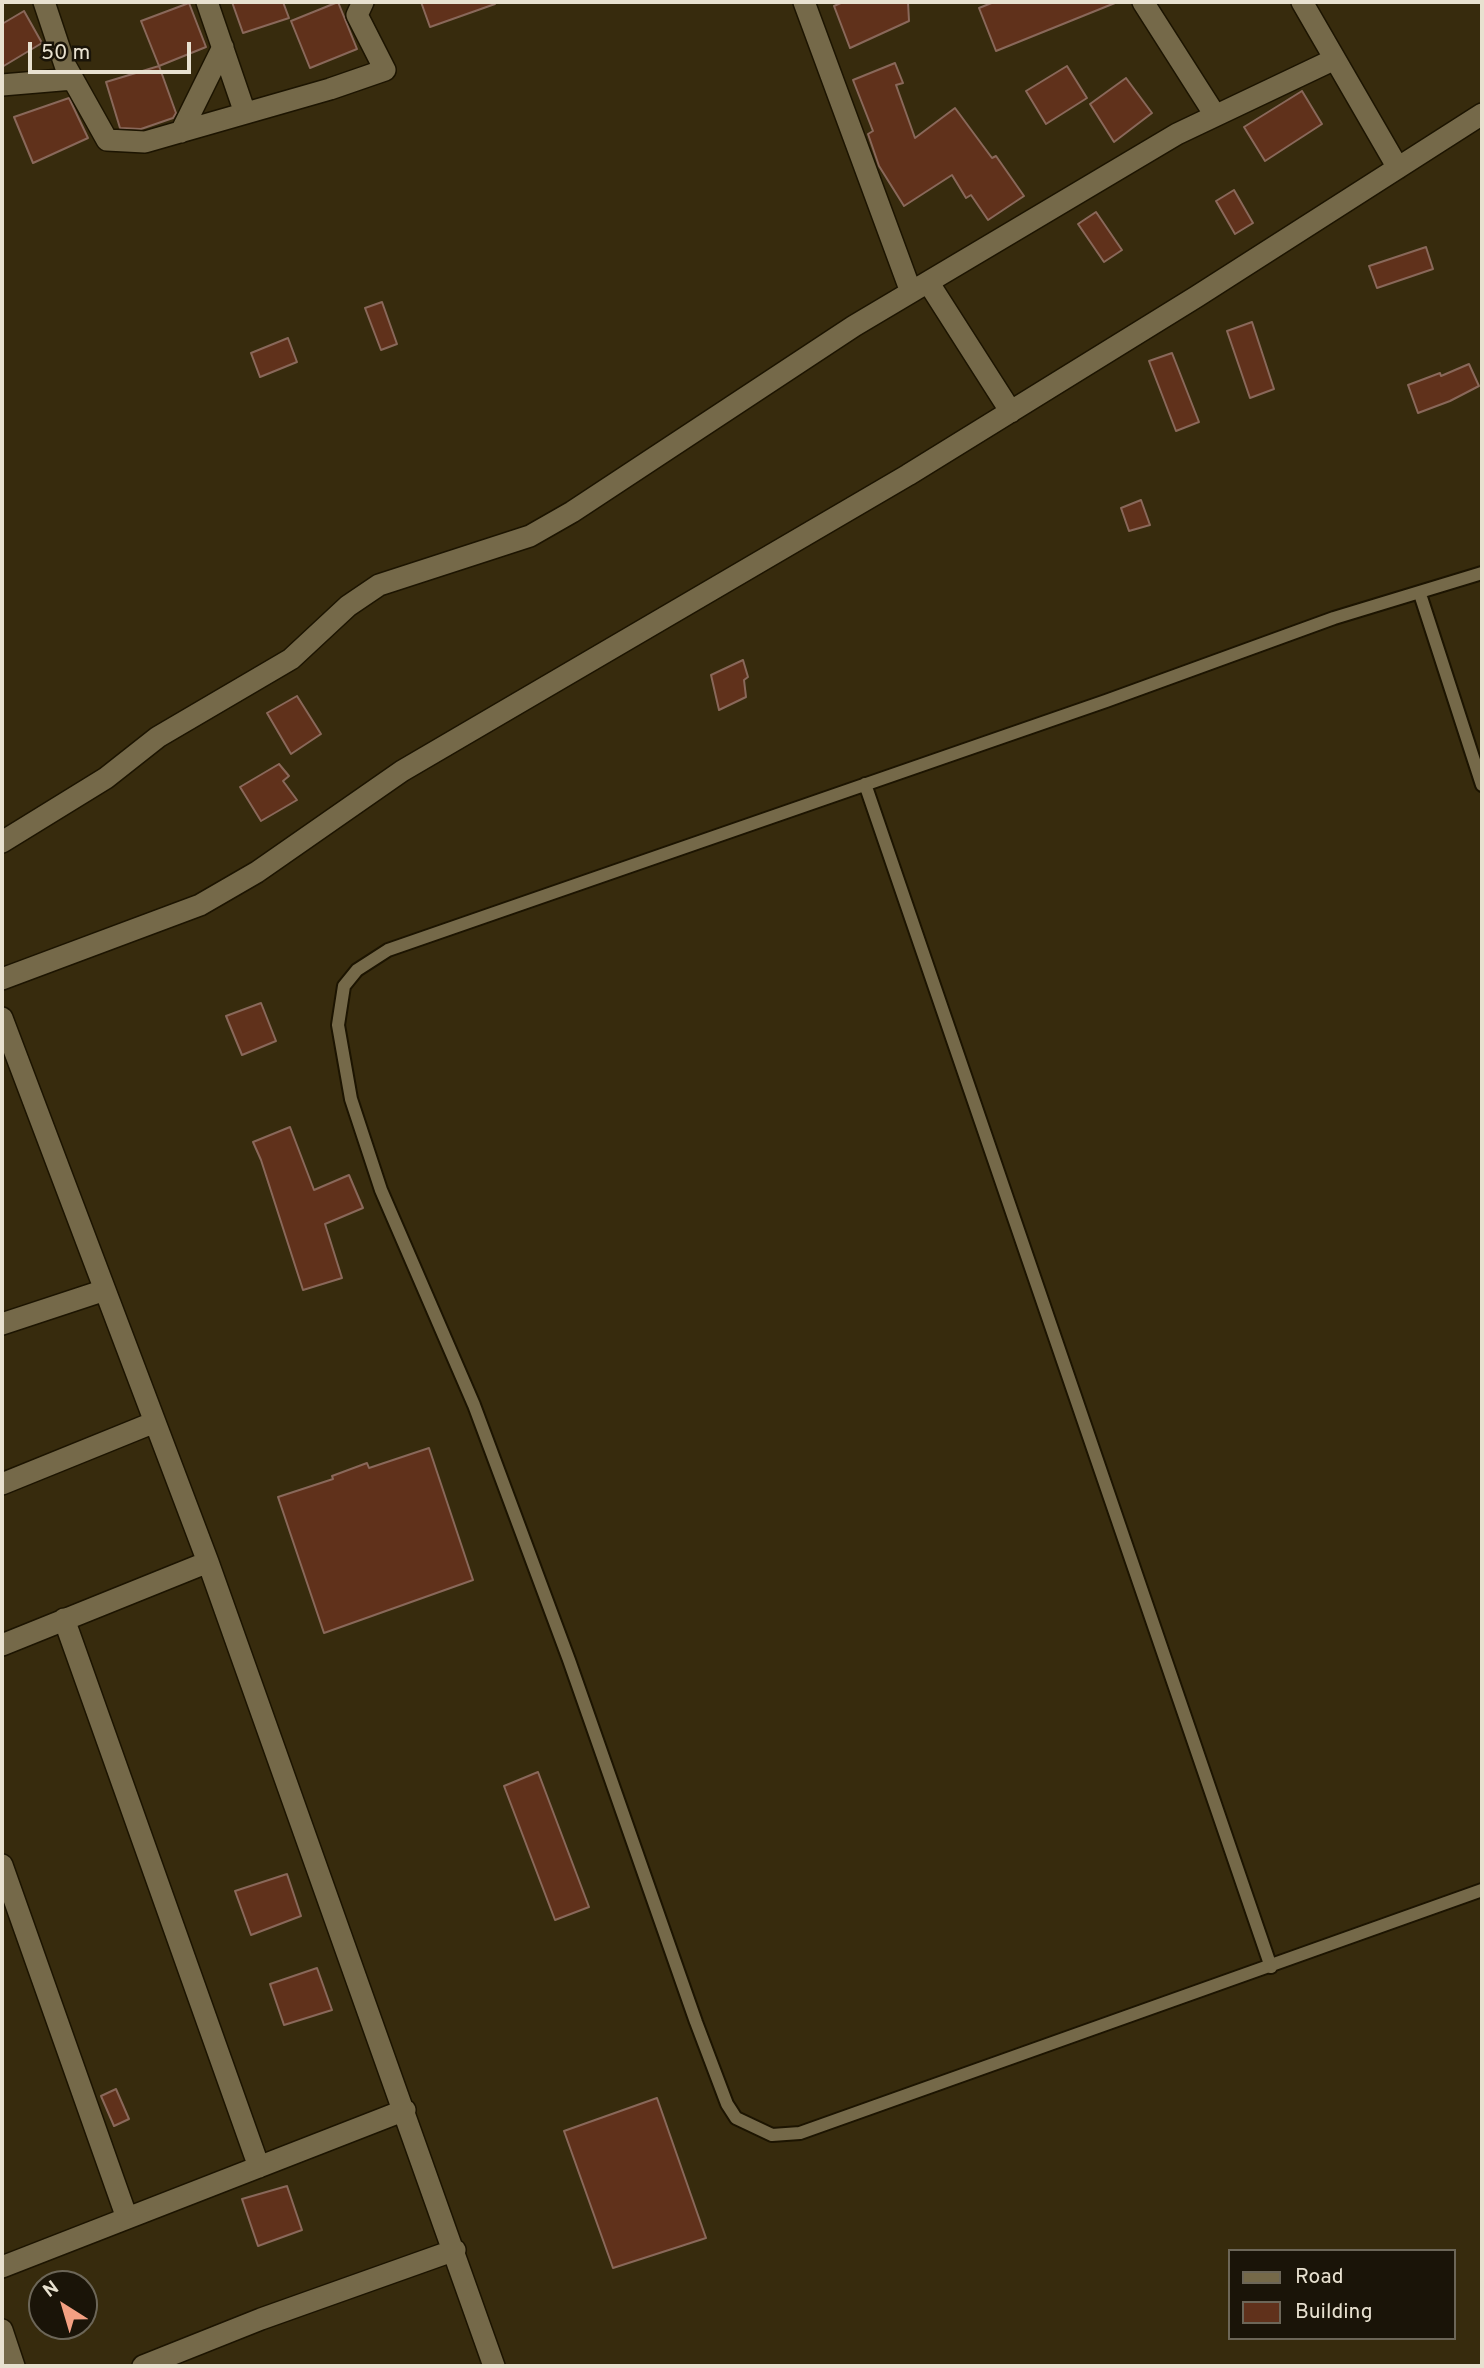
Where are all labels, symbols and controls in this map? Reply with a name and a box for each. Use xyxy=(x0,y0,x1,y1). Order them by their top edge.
scale bar xyxy=(32,28,194,72)
text: 50 m xyxy=(41,40,90,67)
legend xyxy=(1228,2249,1456,2340)
text: Road xyxy=(1295,2264,1344,2291)
north arrow xyxy=(28,2270,98,2340)
text: N xyxy=(39,2276,64,2304)
text: Building xyxy=(1295,2299,1373,2326)

